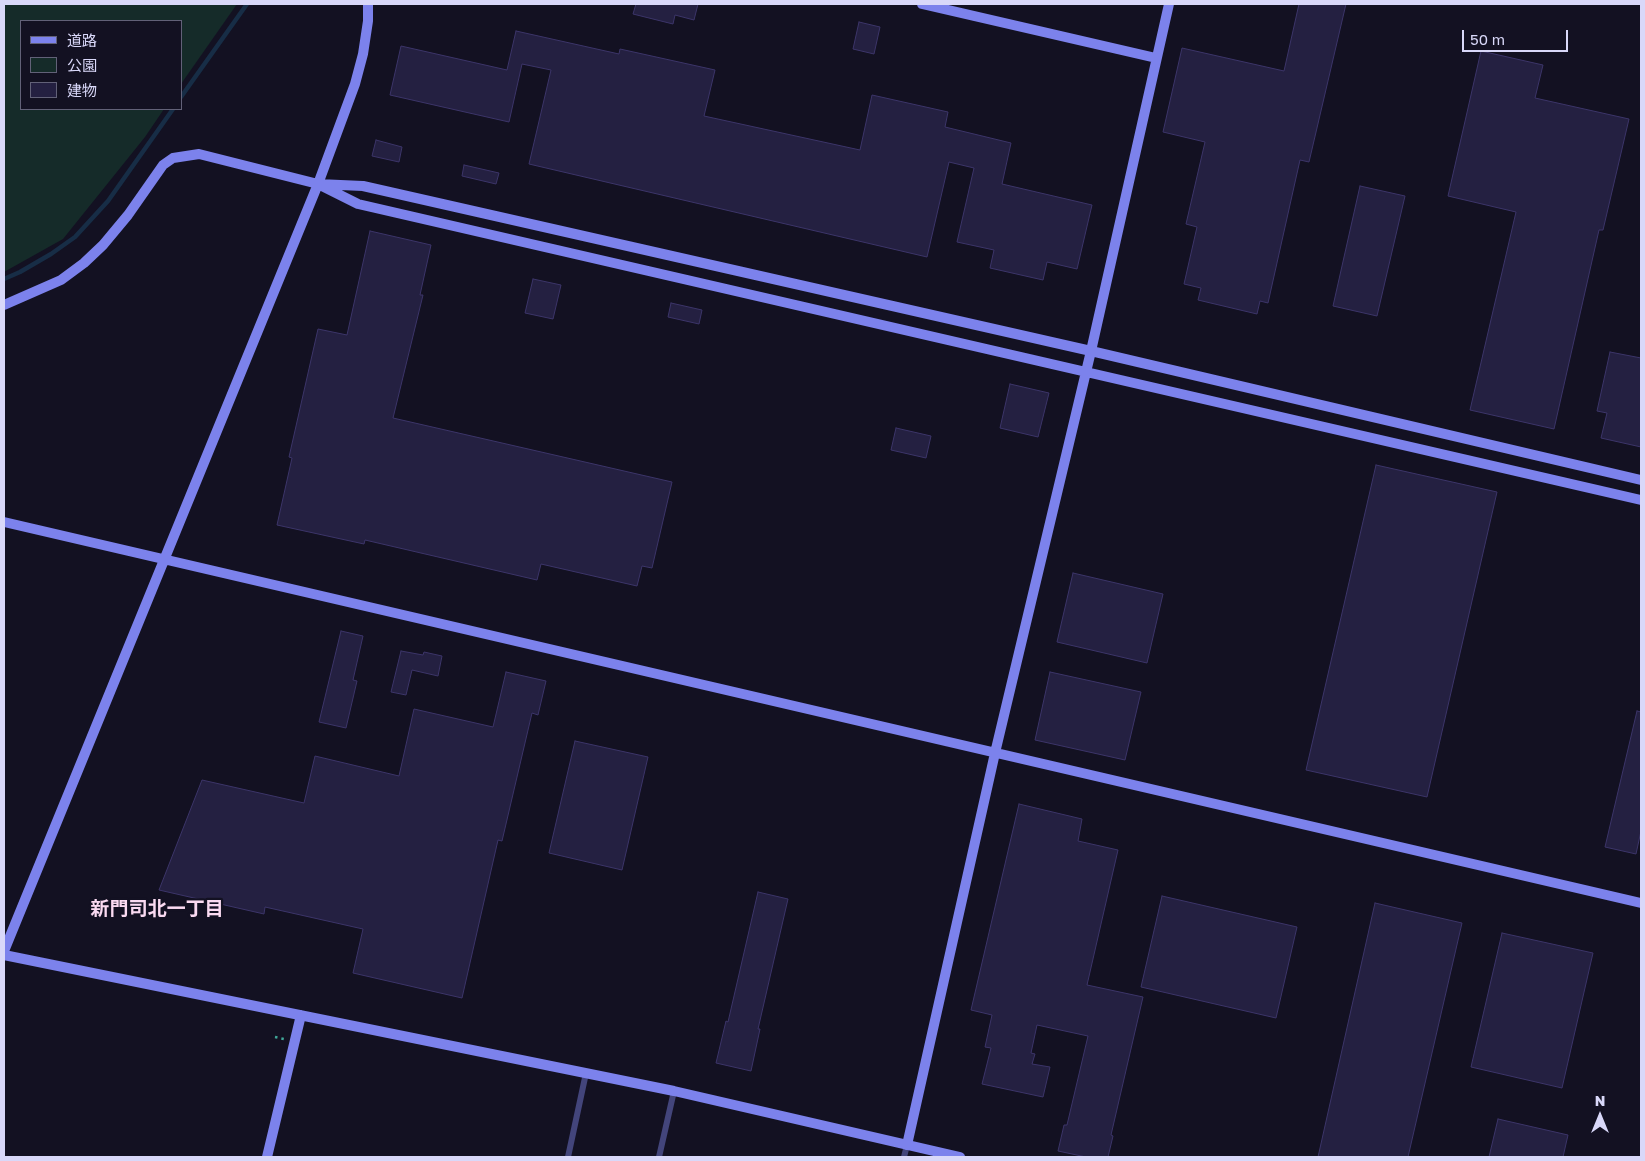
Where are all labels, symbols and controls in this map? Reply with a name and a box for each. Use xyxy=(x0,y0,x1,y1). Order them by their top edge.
legend xyxy=(20,20,182,110)
scale bar xyxy=(1465,20,1571,52)
text: 50 m xyxy=(1470,30,1505,48)
text: 道路 xyxy=(67,31,97,49)
text: 公園 xyxy=(67,56,97,74)
text: 建物 xyxy=(67,81,97,99)
district label: 新門司北一丁目 xyxy=(91,898,223,920)
north arrow xyxy=(1575,1091,1625,1141)
text: N xyxy=(1595,1092,1605,1109)

